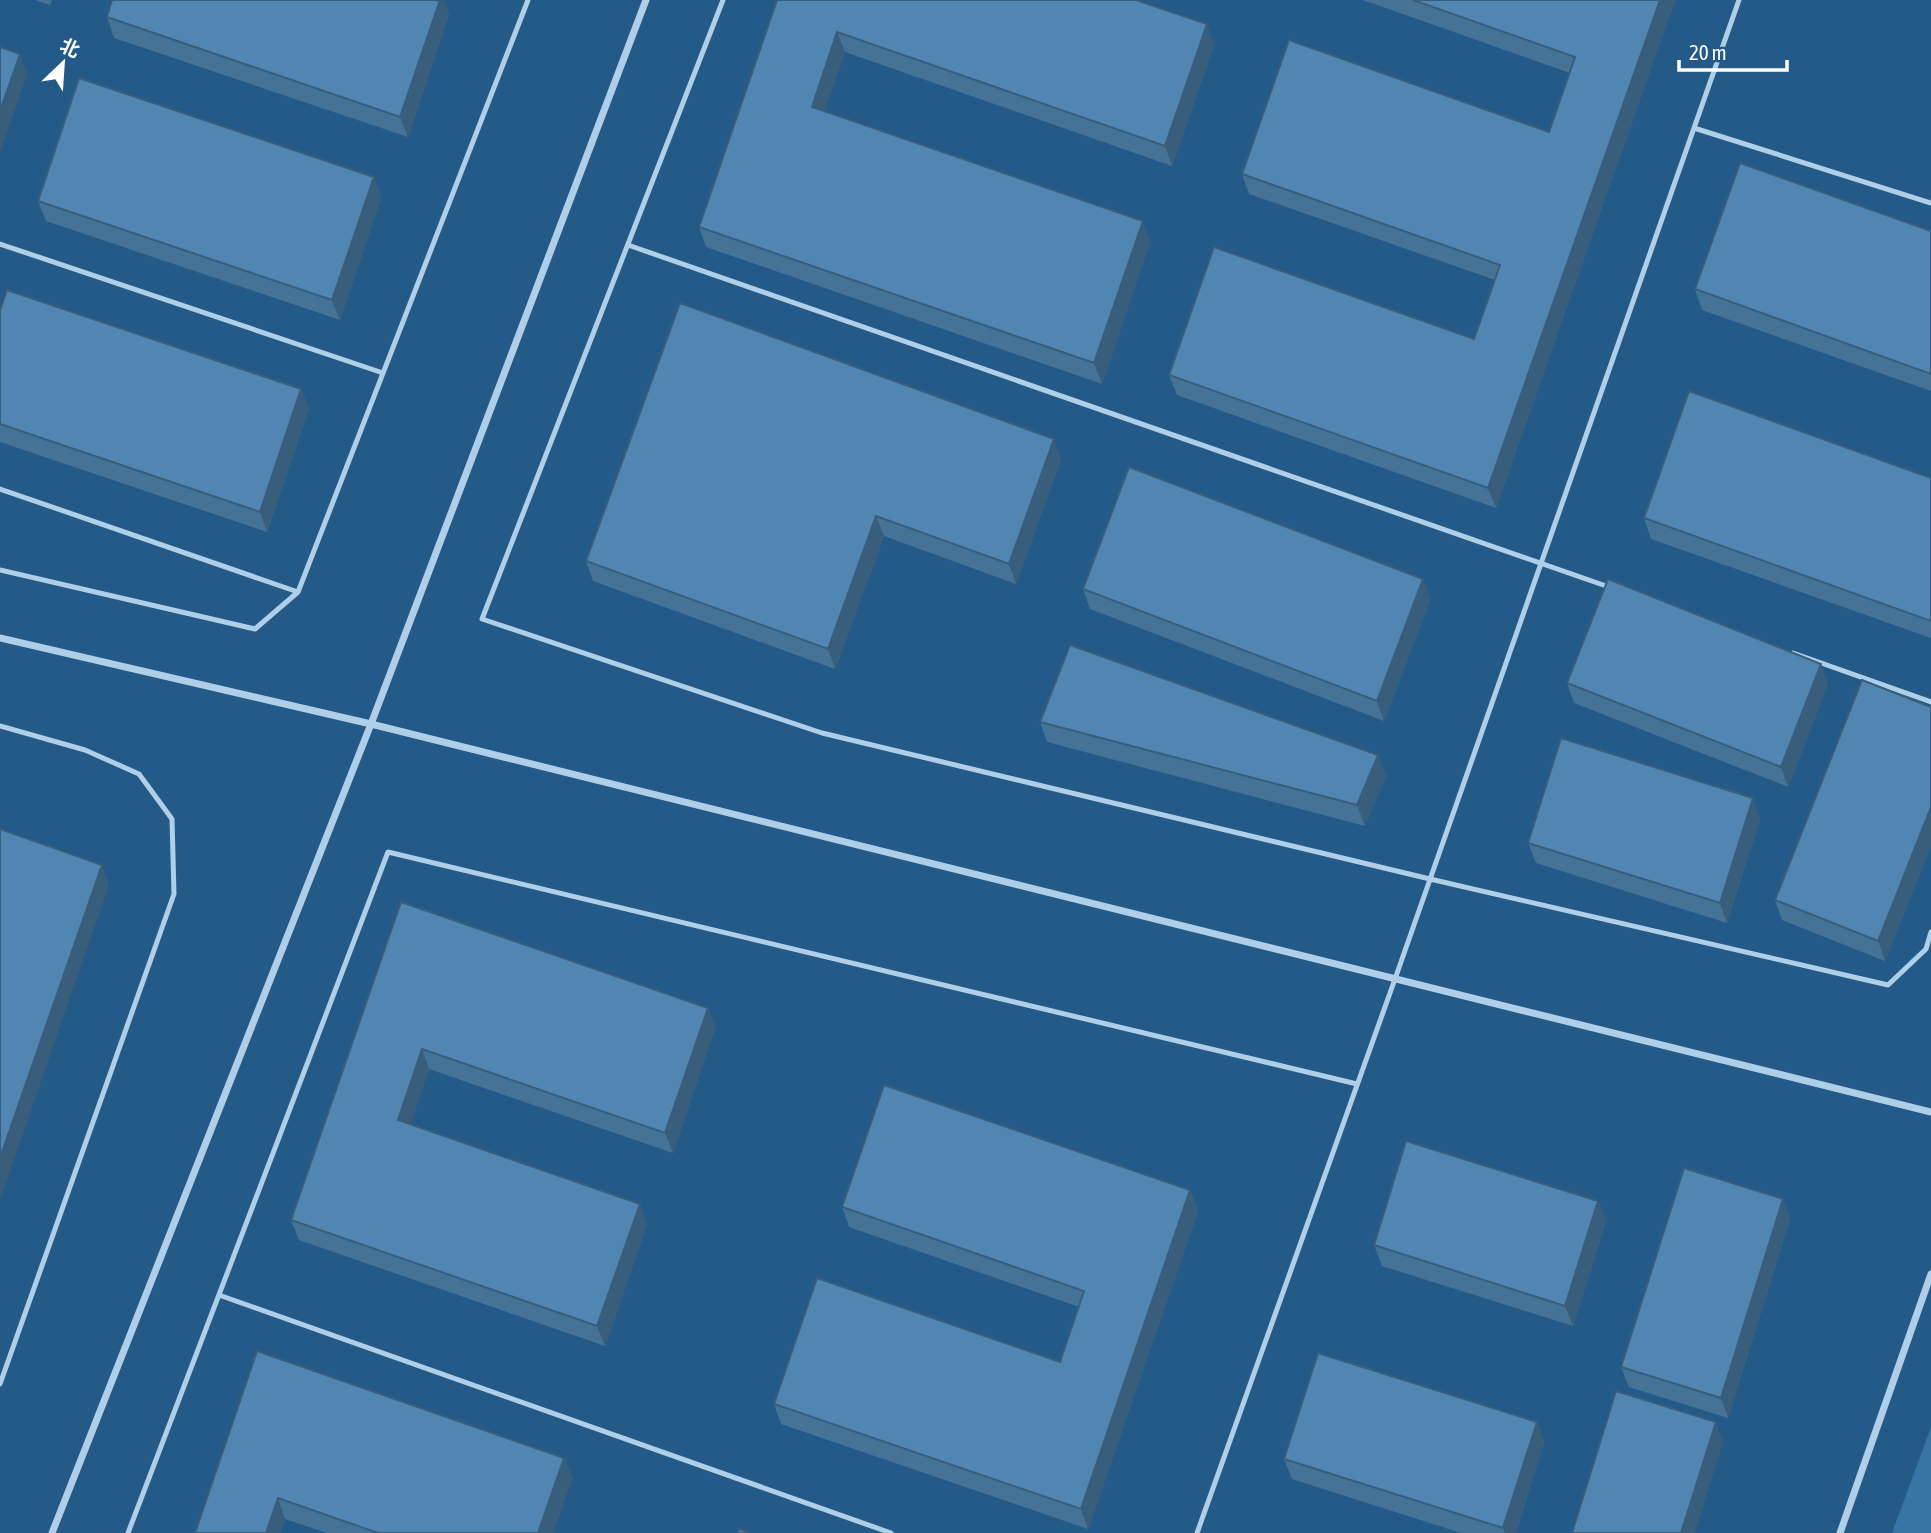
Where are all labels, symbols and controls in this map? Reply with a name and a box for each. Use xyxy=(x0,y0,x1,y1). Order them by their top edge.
north arrow xyxy=(28,28,98,98)
scale bar xyxy=(1679,28,1787,72)
text: 北 xyxy=(57,34,83,62)
text: 20 m xyxy=(1689,40,1727,64)

